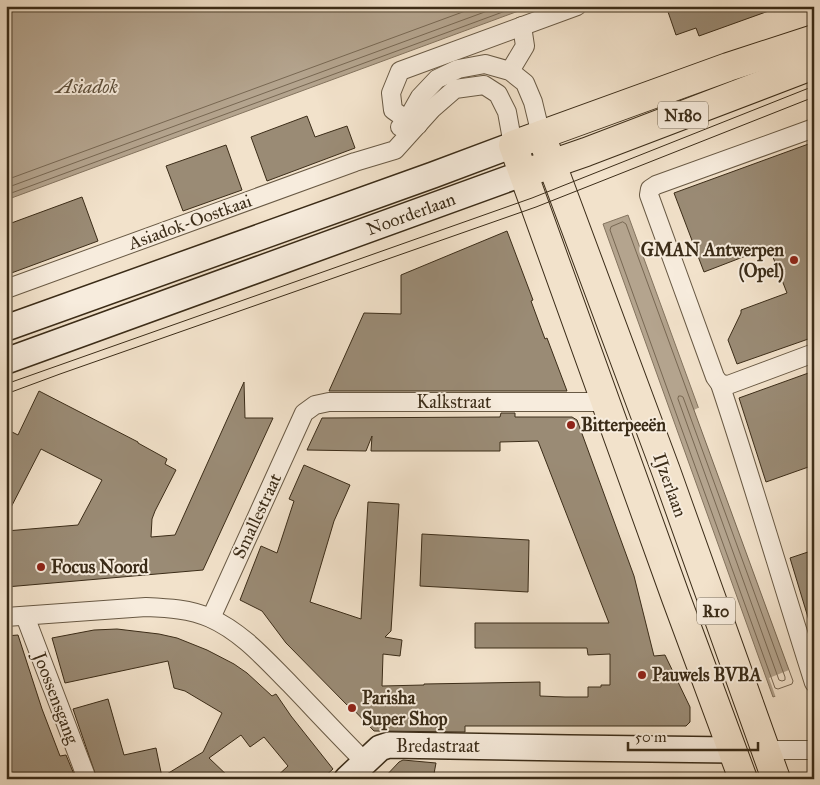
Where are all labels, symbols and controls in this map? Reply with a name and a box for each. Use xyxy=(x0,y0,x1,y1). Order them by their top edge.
water label: Asiadok xyxy=(54,75,119,98)
road number: N180 xyxy=(658,102,708,128)
street label: Noorderlaan xyxy=(364,188,459,240)
street label: Asiadok-Oostkaai xyxy=(124,190,255,255)
place label: GMAN Antwerpen (Opel) xyxy=(641,239,784,283)
marker: GMAN Antwerpen (Opel) xyxy=(788,254,800,266)
street label: Kalkstraat xyxy=(417,391,492,413)
place label: Bitterpeeën xyxy=(581,414,666,437)
marker: Bitterpeeën xyxy=(565,419,577,431)
street label: IJzerlaan xyxy=(647,450,692,521)
street label: Smallestraat xyxy=(228,469,287,562)
place label: Focus Noord xyxy=(51,556,149,578)
marker: Focus Noord xyxy=(35,561,47,573)
road number: R10 xyxy=(697,598,735,624)
street label: Joossensgang xyxy=(27,647,84,748)
place label: Pauwels BVBA xyxy=(652,664,763,686)
marker: Pauwels BVBA xyxy=(636,669,648,681)
place label: Parisha Super Shop xyxy=(362,687,448,731)
marker: Parisha Super Shop xyxy=(346,702,358,714)
scale bar xyxy=(628,720,758,752)
text: 50 m xyxy=(635,728,667,746)
street label: Bredastraat xyxy=(396,735,481,757)

